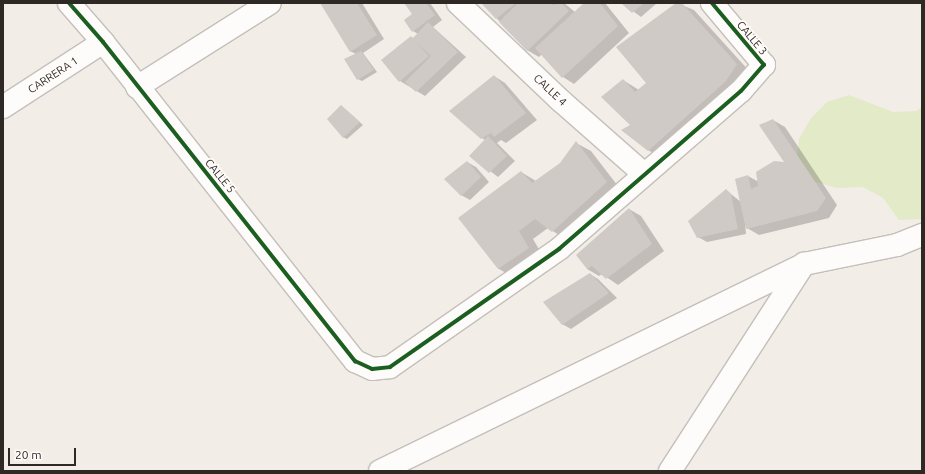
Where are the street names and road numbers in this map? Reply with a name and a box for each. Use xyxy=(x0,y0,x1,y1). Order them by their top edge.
street label: CALLE 3 xyxy=(734,18,770,58)
street label: CARRERA 1 xyxy=(25,54,81,96)
street label: CALLE 4 xyxy=(531,71,569,109)
street label: CALLE 5 xyxy=(202,156,238,196)

